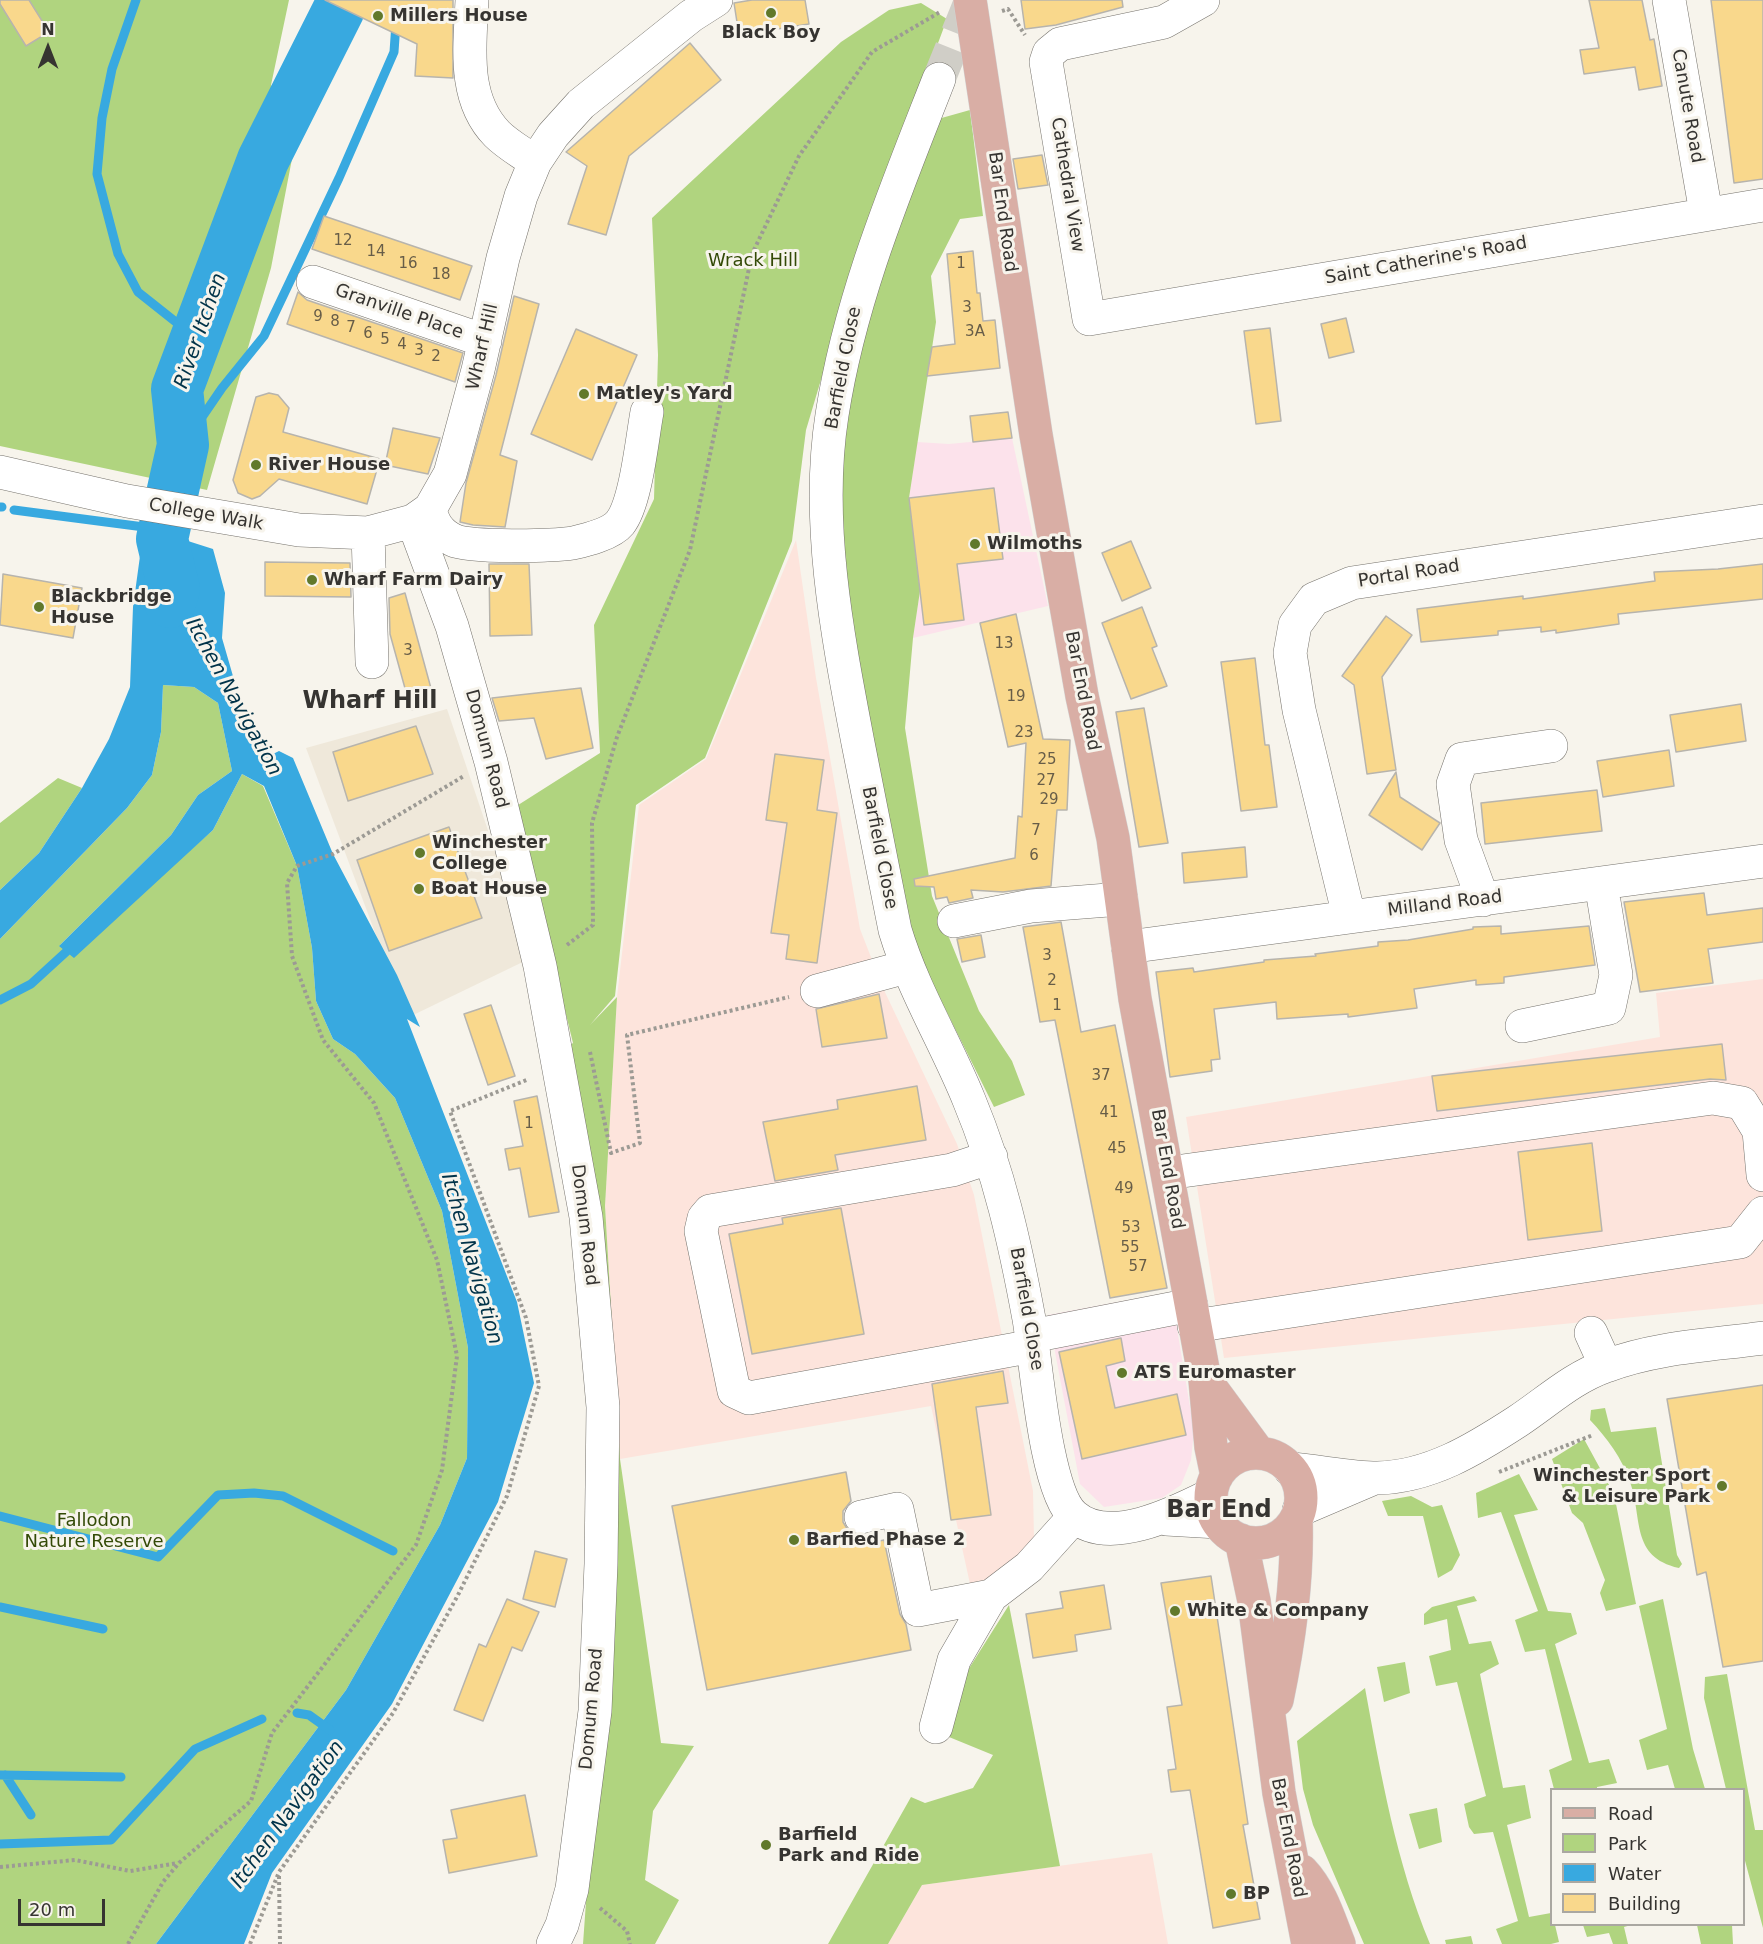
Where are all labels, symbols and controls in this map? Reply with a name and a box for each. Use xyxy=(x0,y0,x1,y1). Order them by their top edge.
place label: Millers House xyxy=(390,5,528,27)
marker: Black Boy xyxy=(764,6,778,20)
marker: Millers House xyxy=(371,9,385,23)
north arrow xyxy=(18,18,78,78)
text: N xyxy=(41,20,55,39)
place label: Black Boy xyxy=(722,22,820,44)
street label: Canute Road xyxy=(1666,47,1708,165)
street label: Cathedral View xyxy=(1046,116,1088,254)
street label: Bar End Road xyxy=(983,150,1021,274)
house number: 12 xyxy=(333,232,353,250)
street label: Saint Catherine's Road xyxy=(1323,233,1529,289)
house number: 14 xyxy=(366,243,386,261)
park label: Wrack Hill xyxy=(708,250,798,272)
house number: 16 xyxy=(398,255,418,273)
house number: 1 xyxy=(956,255,966,273)
house number: 18 xyxy=(431,266,451,284)
water label: River Itchen xyxy=(170,270,232,392)
street label: Granville Place xyxy=(332,280,466,344)
house number: 3 xyxy=(962,299,972,317)
street label: Wharf Hill xyxy=(463,302,503,392)
street label: Barfield Close xyxy=(822,305,866,431)
house number: 9 xyxy=(313,308,323,326)
house number: 8 xyxy=(330,313,340,331)
house number: 7 xyxy=(346,319,356,337)
house number: 3A xyxy=(965,323,985,341)
house number: 6 xyxy=(363,325,373,343)
house number: 5 xyxy=(380,331,390,349)
house number: 4 xyxy=(397,336,407,354)
house number: 3 xyxy=(414,342,424,360)
house number: 2 xyxy=(431,348,441,366)
place label: Matley's Yard xyxy=(596,383,733,405)
marker: Matley's Yard xyxy=(577,387,591,401)
place label: River House xyxy=(268,454,390,476)
marker: River House xyxy=(249,458,263,472)
street label: College Walk xyxy=(147,494,265,536)
place label: Wilmoths xyxy=(987,533,1082,555)
marker: Wilmoths xyxy=(968,537,982,551)
street label: Portal Road xyxy=(1357,555,1461,593)
place label: Wharf Farm Dairy xyxy=(324,569,503,591)
marker: Wharf Farm Dairy xyxy=(305,573,319,587)
place label: Blackbridge House xyxy=(51,586,172,628)
marker: Blackbridge House xyxy=(32,600,46,614)
water label: Itchen Navigation xyxy=(180,614,286,780)
street label: Bar End Road xyxy=(1060,629,1104,753)
house number: 13 xyxy=(994,635,1014,653)
house number: 3 xyxy=(403,642,413,660)
street label: Domum Road xyxy=(460,687,512,811)
district label: Wharf Hill xyxy=(302,688,438,716)
house number: 19 xyxy=(1006,688,1026,706)
house number: 23 xyxy=(1014,724,1034,742)
house number: 25 xyxy=(1037,751,1057,769)
house number: 27 xyxy=(1036,772,1056,790)
street label: Barfield Close xyxy=(857,785,901,911)
house number: 29 xyxy=(1039,791,1059,809)
house number: 7 xyxy=(1031,822,1041,840)
place label: Winchester College xyxy=(432,832,547,874)
marker: Winchester College xyxy=(413,846,427,860)
house number: 6 xyxy=(1029,847,1039,865)
place label: Boat House xyxy=(431,878,547,900)
marker: Boat House xyxy=(412,882,426,896)
street label: Milland Road xyxy=(1386,886,1504,922)
house number: 3 xyxy=(1042,947,1052,965)
house number: 2 xyxy=(1047,972,1057,990)
house number: 1 xyxy=(1052,997,1062,1015)
house number: 37 xyxy=(1091,1067,1111,1085)
house number: 41 xyxy=(1099,1104,1119,1122)
street label: Bar End Road xyxy=(1146,1107,1188,1231)
house number: 1 xyxy=(524,1115,534,1133)
house number: 45 xyxy=(1107,1140,1127,1158)
street label: Domum Road xyxy=(566,1163,602,1287)
water label: Itchen Navigation xyxy=(435,1171,507,1347)
house number: 49 xyxy=(1114,1180,1134,1198)
house number: 53 xyxy=(1121,1219,1141,1237)
house number: 55 xyxy=(1120,1239,1140,1257)
street label: Barfield Close xyxy=(1005,1246,1047,1372)
house number: 57 xyxy=(1128,1258,1148,1276)
place label: ATS Euromaster xyxy=(1134,1362,1296,1384)
marker: ATS Euromaster xyxy=(1115,1366,1129,1380)
place label: Winchester Sport & Leisure Park xyxy=(1533,1465,1710,1508)
marker: Winchester Sport & Leisure Park xyxy=(1715,1479,1729,1493)
district label: Bar End xyxy=(1166,1497,1272,1525)
park label: Fallodon Nature Reserve xyxy=(24,1510,164,1552)
place label: Barfied Phase 2 xyxy=(806,1529,965,1551)
marker: Barfied Phase 2 xyxy=(787,1533,801,1547)
place label: White & Company xyxy=(1187,1600,1369,1622)
marker: White & Company xyxy=(1168,1604,1182,1618)
street label: Domum Road xyxy=(576,1647,608,1771)
water label: Itchen Navigation xyxy=(226,1737,350,1893)
street label: Bar End Road xyxy=(1266,1776,1310,1900)
legend xyxy=(1550,1788,1745,1926)
text: Road xyxy=(1608,1803,1653,1824)
place label: Barfield Park and Ride xyxy=(778,1824,919,1866)
text: Park xyxy=(1608,1833,1647,1854)
marker: Barfield Park and Ride xyxy=(759,1838,773,1852)
text: Water xyxy=(1608,1863,1661,1884)
place label: BP xyxy=(1243,1883,1270,1905)
scale bar xyxy=(21,1887,108,1925)
marker: BP xyxy=(1224,1887,1238,1901)
text: Building xyxy=(1608,1893,1681,1914)
text: 20 m xyxy=(29,1899,75,1920)

